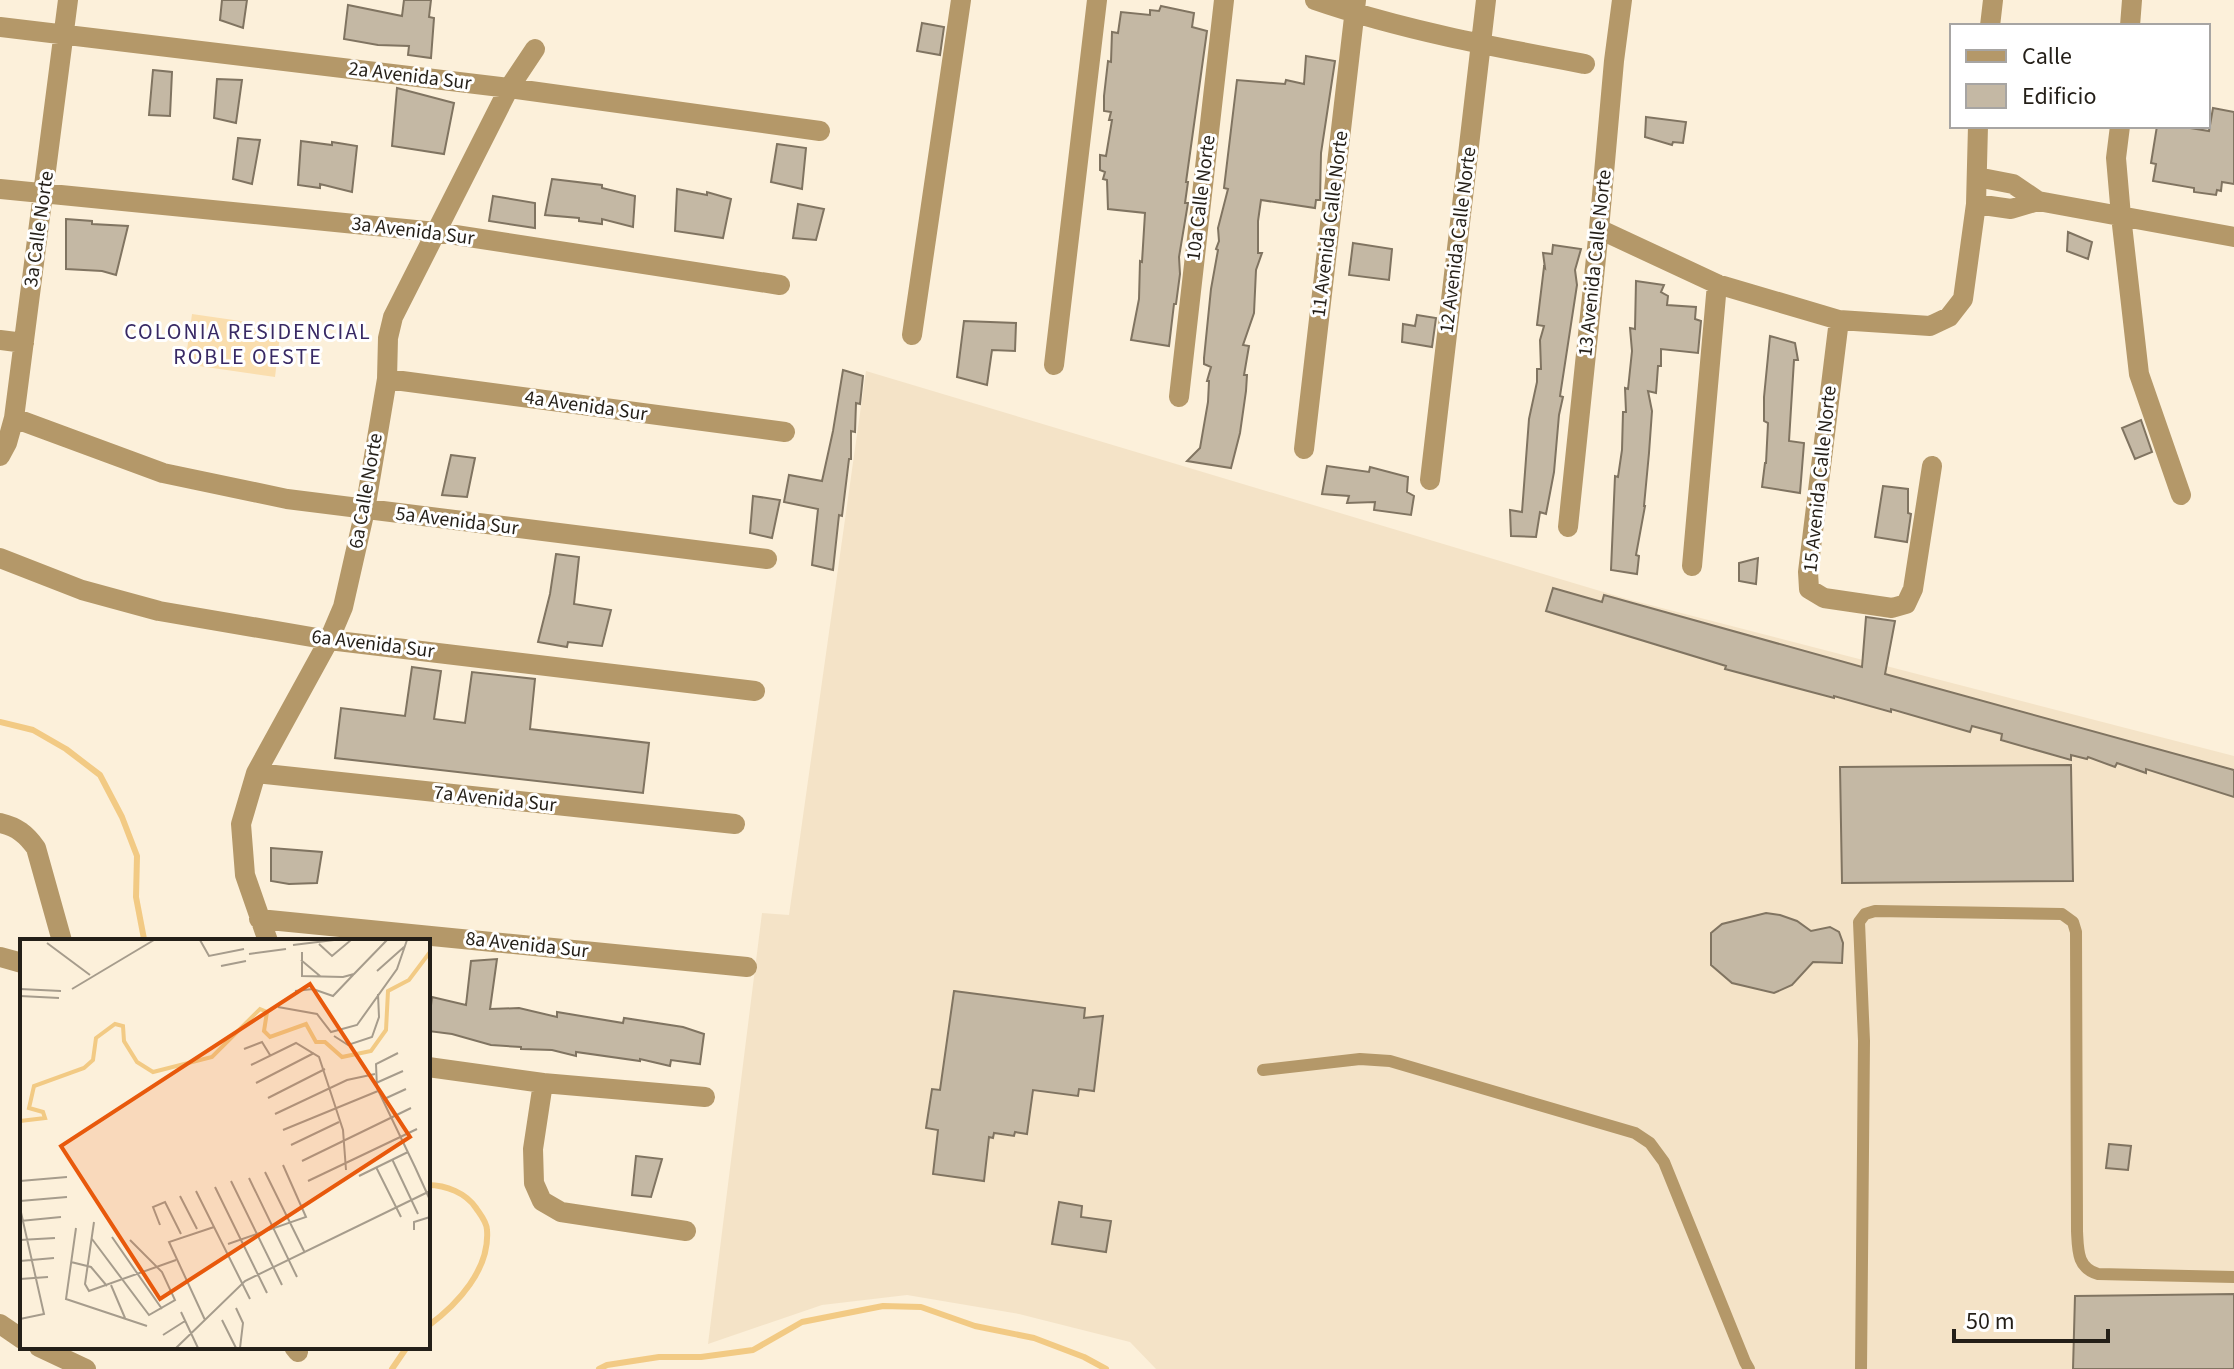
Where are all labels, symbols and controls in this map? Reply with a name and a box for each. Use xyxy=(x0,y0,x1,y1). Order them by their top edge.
legend xyxy=(1950,24,2210,128)
text: Calle xyxy=(2022,39,2072,74)
street label: 2a Avenida Sur xyxy=(347,55,473,97)
text: Edificio xyxy=(2022,79,2096,114)
street label: 11 Avenida Calle Norte xyxy=(1305,129,1355,319)
street label: 10a Calle Norte xyxy=(1179,133,1223,263)
street label: 12 Avenida Calle Norte xyxy=(1433,145,1483,335)
street label: 13 Avenida Calle Norte xyxy=(1571,168,1619,358)
street label: 3a Calle Norte xyxy=(17,169,61,289)
street label: 3a Avenida Sur xyxy=(350,210,476,252)
district label: COLONIA RESIDENCIAL ROBLE OESTE xyxy=(124,316,372,373)
street label: 4a Avenida Sur xyxy=(523,384,649,428)
street label: 15 Avenida Calle Norte xyxy=(1796,384,1844,574)
street label: 6a Calle Norte xyxy=(342,431,390,551)
street label: 5a Avenida Sur xyxy=(394,500,520,542)
street label: 6a Avenida Sur xyxy=(310,623,436,665)
street label: 7a Avenida Sur xyxy=(432,779,558,819)
street label: 8a Avenida Sur xyxy=(464,925,590,965)
inset map xyxy=(20,939,430,1349)
scale bar xyxy=(1954,1293,2108,1343)
text: 50 m xyxy=(1966,1304,2015,1339)

